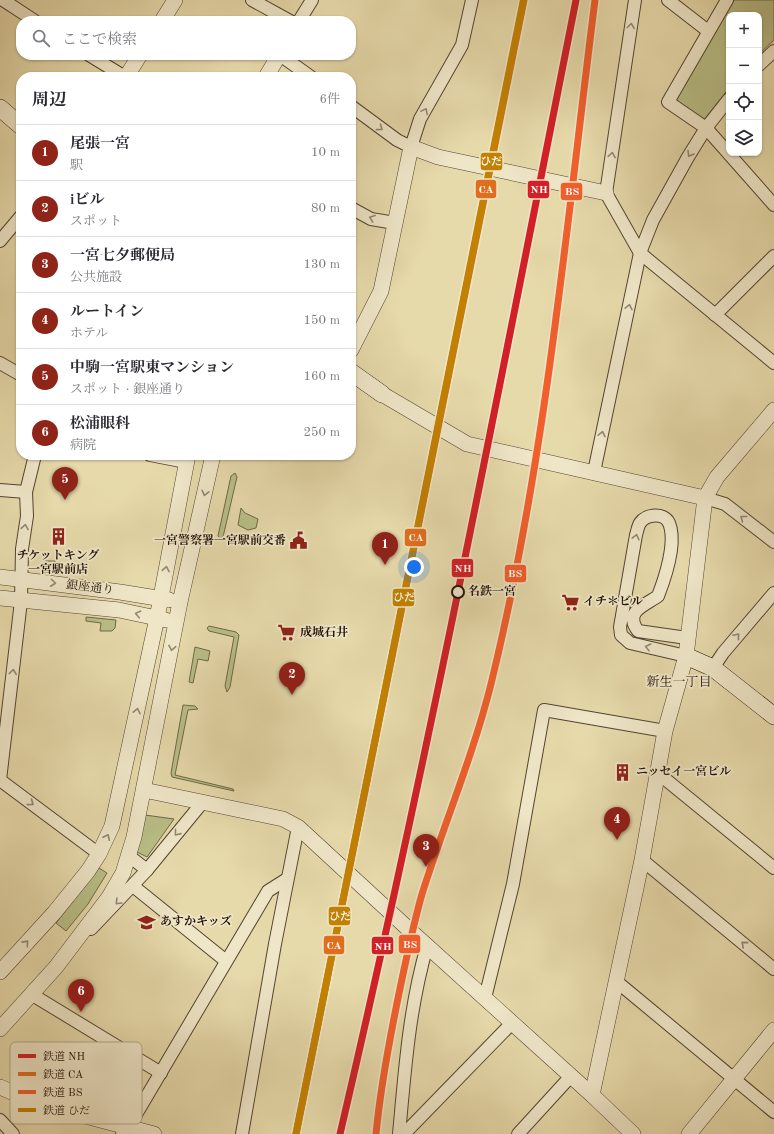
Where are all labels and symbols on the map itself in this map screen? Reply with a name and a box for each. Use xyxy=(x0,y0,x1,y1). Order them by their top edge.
one-way arrow xyxy=(626,23,635,29)
one-way arrow xyxy=(420,108,427,115)
one-way arrow xyxy=(376,123,383,130)
one-way arrow xyxy=(688,150,695,157)
one-way arrow xyxy=(607,151,616,158)
line badge: ひだ xyxy=(480,152,503,171)
text: ひだ xyxy=(480,156,502,168)
line badge: CA xyxy=(475,179,497,199)
line badge: NH xyxy=(527,180,550,199)
line badge: BS xyxy=(560,182,583,201)
text: CA xyxy=(479,185,494,196)
text: NH xyxy=(530,185,548,196)
text: BS xyxy=(565,187,579,198)
one-way arrow xyxy=(368,214,375,223)
one-way arrow xyxy=(624,304,632,310)
one-way arrow xyxy=(598,431,606,437)
pin: 5 xyxy=(52,467,78,500)
one-way arrow xyxy=(201,490,209,496)
one-way arrow xyxy=(741,515,748,522)
one-way arrow xyxy=(20,524,29,530)
building icon: チケットキング 一宮駅前店 xyxy=(48,527,68,547)
line badge: CA xyxy=(404,528,427,547)
public building icon: 一宮警察署一宮駅前交番 xyxy=(289,531,309,551)
pin: 1 xyxy=(372,532,398,565)
place label: 一宮警察署一宮駅前交番 xyxy=(154,533,286,547)
text: CA xyxy=(409,533,424,544)
one-way arrow xyxy=(631,533,640,540)
place label: チケットキング 一宮駅前店 xyxy=(17,548,99,576)
your location xyxy=(404,557,424,577)
line badge: NH xyxy=(451,558,474,578)
text: NH xyxy=(454,564,472,575)
line badge: BS xyxy=(504,564,527,583)
one-way arrow xyxy=(161,566,169,573)
text: BS xyxy=(508,569,522,580)
street label: 銀座通り xyxy=(65,577,115,597)
one-way arrow xyxy=(50,579,56,588)
place label: 名鉄一宮 xyxy=(468,584,516,598)
marker: 名鉄一宮 xyxy=(451,585,465,599)
line badge: ひだ xyxy=(392,588,415,607)
text: ひだ xyxy=(393,592,415,604)
supermarket icon: イチ＊ビル xyxy=(560,592,580,612)
place label: イチ＊ビル xyxy=(583,595,643,608)
one-way arrow xyxy=(135,610,142,619)
supermarket icon: 成城石井 xyxy=(277,623,297,643)
place label: 成城石井 xyxy=(300,625,348,639)
one-way arrow xyxy=(732,634,739,641)
one-way arrow xyxy=(645,643,652,652)
one-way arrow xyxy=(168,644,176,651)
pin: 2 xyxy=(279,662,305,695)
one-way arrow xyxy=(8,669,17,675)
district label: 新生一丁目 xyxy=(646,675,712,689)
one-way arrow xyxy=(133,707,141,714)
building icon: ニッセイ一宮ビル xyxy=(613,762,633,782)
place label: ニッセイ一宮ビル xyxy=(636,764,731,778)
one-way arrow xyxy=(27,799,34,806)
pin: 4 xyxy=(604,807,630,840)
one-way arrow xyxy=(175,828,182,835)
one-way arrow xyxy=(102,833,110,841)
pin: 3 xyxy=(413,834,439,867)
one-way arrow xyxy=(115,897,122,905)
line badge: ひだ xyxy=(328,906,351,926)
text: ひだ xyxy=(329,911,351,923)
school or university icon: あすかキッズ xyxy=(137,912,157,932)
place label: あすかキッズ xyxy=(160,914,232,928)
line badge: BS xyxy=(398,934,421,954)
line badge: CA xyxy=(323,935,345,955)
line badge: NH xyxy=(371,936,394,955)
one-way arrow xyxy=(22,940,29,948)
text: BS xyxy=(403,940,417,951)
text: CA xyxy=(327,941,342,952)
text: NH xyxy=(374,942,392,953)
one-way arrow xyxy=(741,942,749,949)
pin: 6 xyxy=(68,979,94,1012)
legend xyxy=(10,1042,142,1124)
text: 鉄道 NH xyxy=(43,1050,86,1063)
text: 鉄道 CA xyxy=(43,1068,84,1081)
text: 鉄道 BS xyxy=(43,1086,83,1099)
text: 鉄道 ひだ xyxy=(43,1104,90,1117)

